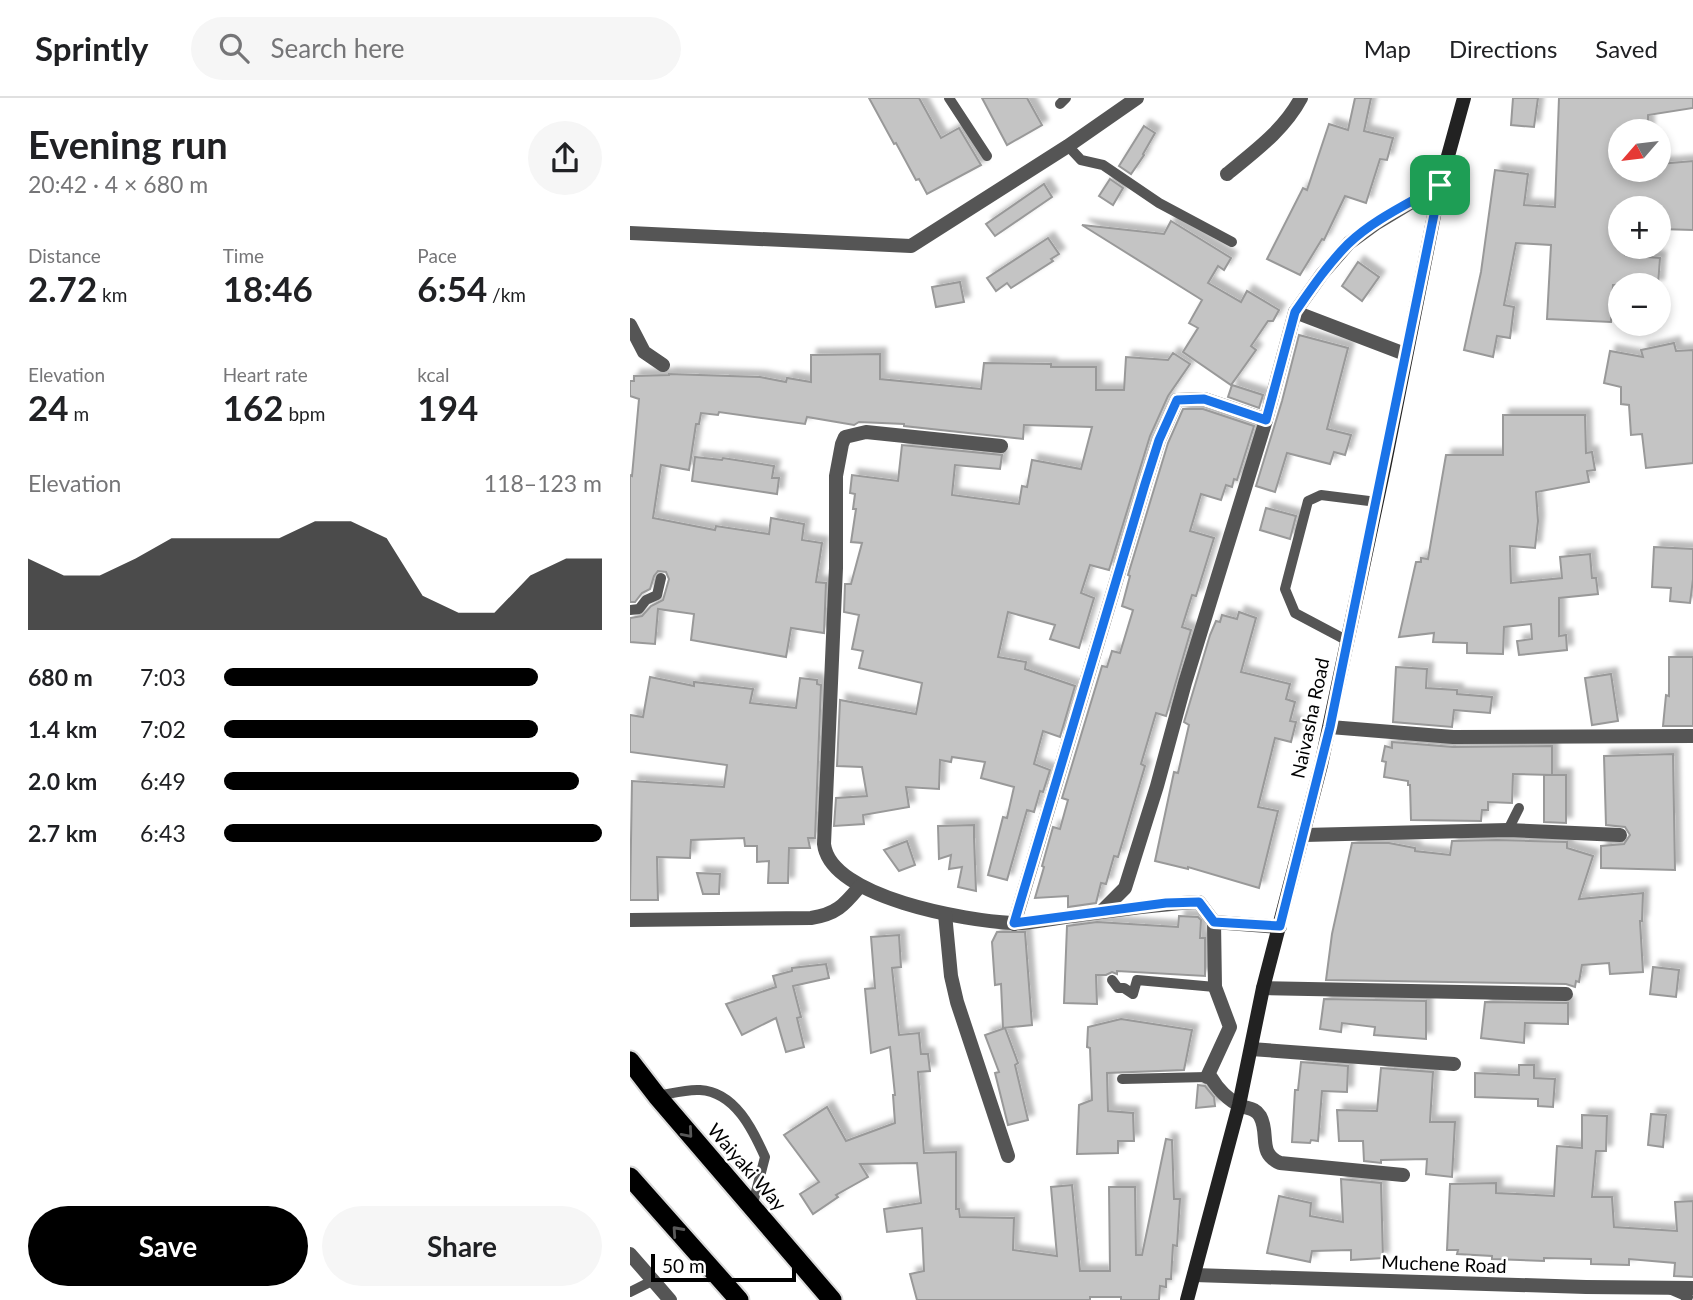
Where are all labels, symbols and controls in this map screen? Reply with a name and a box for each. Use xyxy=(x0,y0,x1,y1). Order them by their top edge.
search box xyxy=(191,17,681,80)
text: Sprintly xyxy=(35,28,149,68)
icon: search xyxy=(215,29,253,67)
text: Search here xyxy=(271,32,405,64)
text: Map xyxy=(1364,34,1411,63)
text: Directions xyxy=(1449,34,1557,63)
text: Saved xyxy=(1595,34,1658,63)
north arrow xyxy=(1608,119,1671,182)
map controls xyxy=(1608,119,1671,336)
text: Evening run xyxy=(28,121,228,167)
button: share xyxy=(528,121,602,195)
pin xyxy=(1410,155,1470,215)
icon: arrive xyxy=(1421,166,1459,204)
text: 20:42 · 4 × 680 m xyxy=(28,170,208,198)
button: + xyxy=(1608,196,1671,259)
text: Distance xyxy=(28,244,101,267)
text: Time xyxy=(223,244,264,267)
text: Pace xyxy=(417,244,457,267)
text: 2.72 xyxy=(28,267,97,309)
text: 18:46 xyxy=(223,267,313,309)
text: 6:54 xyxy=(417,267,487,309)
button: − xyxy=(1608,273,1671,336)
text: km xyxy=(97,283,127,306)
text: /km xyxy=(487,283,526,306)
text: Elevation xyxy=(28,363,105,386)
text: Heart rate xyxy=(223,363,308,386)
text: kcal xyxy=(417,363,449,386)
text: 24 xyxy=(28,386,69,428)
text: 162 xyxy=(223,386,284,428)
text: 194 xyxy=(417,386,478,428)
text: m xyxy=(69,402,89,425)
text: bpm xyxy=(284,402,325,425)
text: Elevation xyxy=(28,469,121,497)
text: 118–123 m xyxy=(484,469,602,497)
street label: Naivasha Road xyxy=(1286,656,1333,780)
text: 680 m xyxy=(28,663,93,691)
text: 7:03 xyxy=(140,663,186,691)
text: 1.4 km xyxy=(28,715,97,743)
text: 7:02 xyxy=(140,715,186,743)
text: 2.0 km xyxy=(28,767,97,795)
text: 6:49 xyxy=(140,767,186,795)
text: 2.7 km xyxy=(28,819,97,847)
text: 6:43 xyxy=(140,819,186,847)
street label: Waiyaki Way xyxy=(703,1118,792,1215)
one-way arrow xyxy=(680,1125,692,1138)
button: Save xyxy=(28,1206,308,1286)
button: Share xyxy=(322,1206,602,1286)
one-way arrow xyxy=(673,1226,685,1239)
street label: Muchene Road xyxy=(1381,1250,1507,1277)
scale bar xyxy=(651,1251,796,1283)
text: 50 m xyxy=(662,1254,705,1277)

